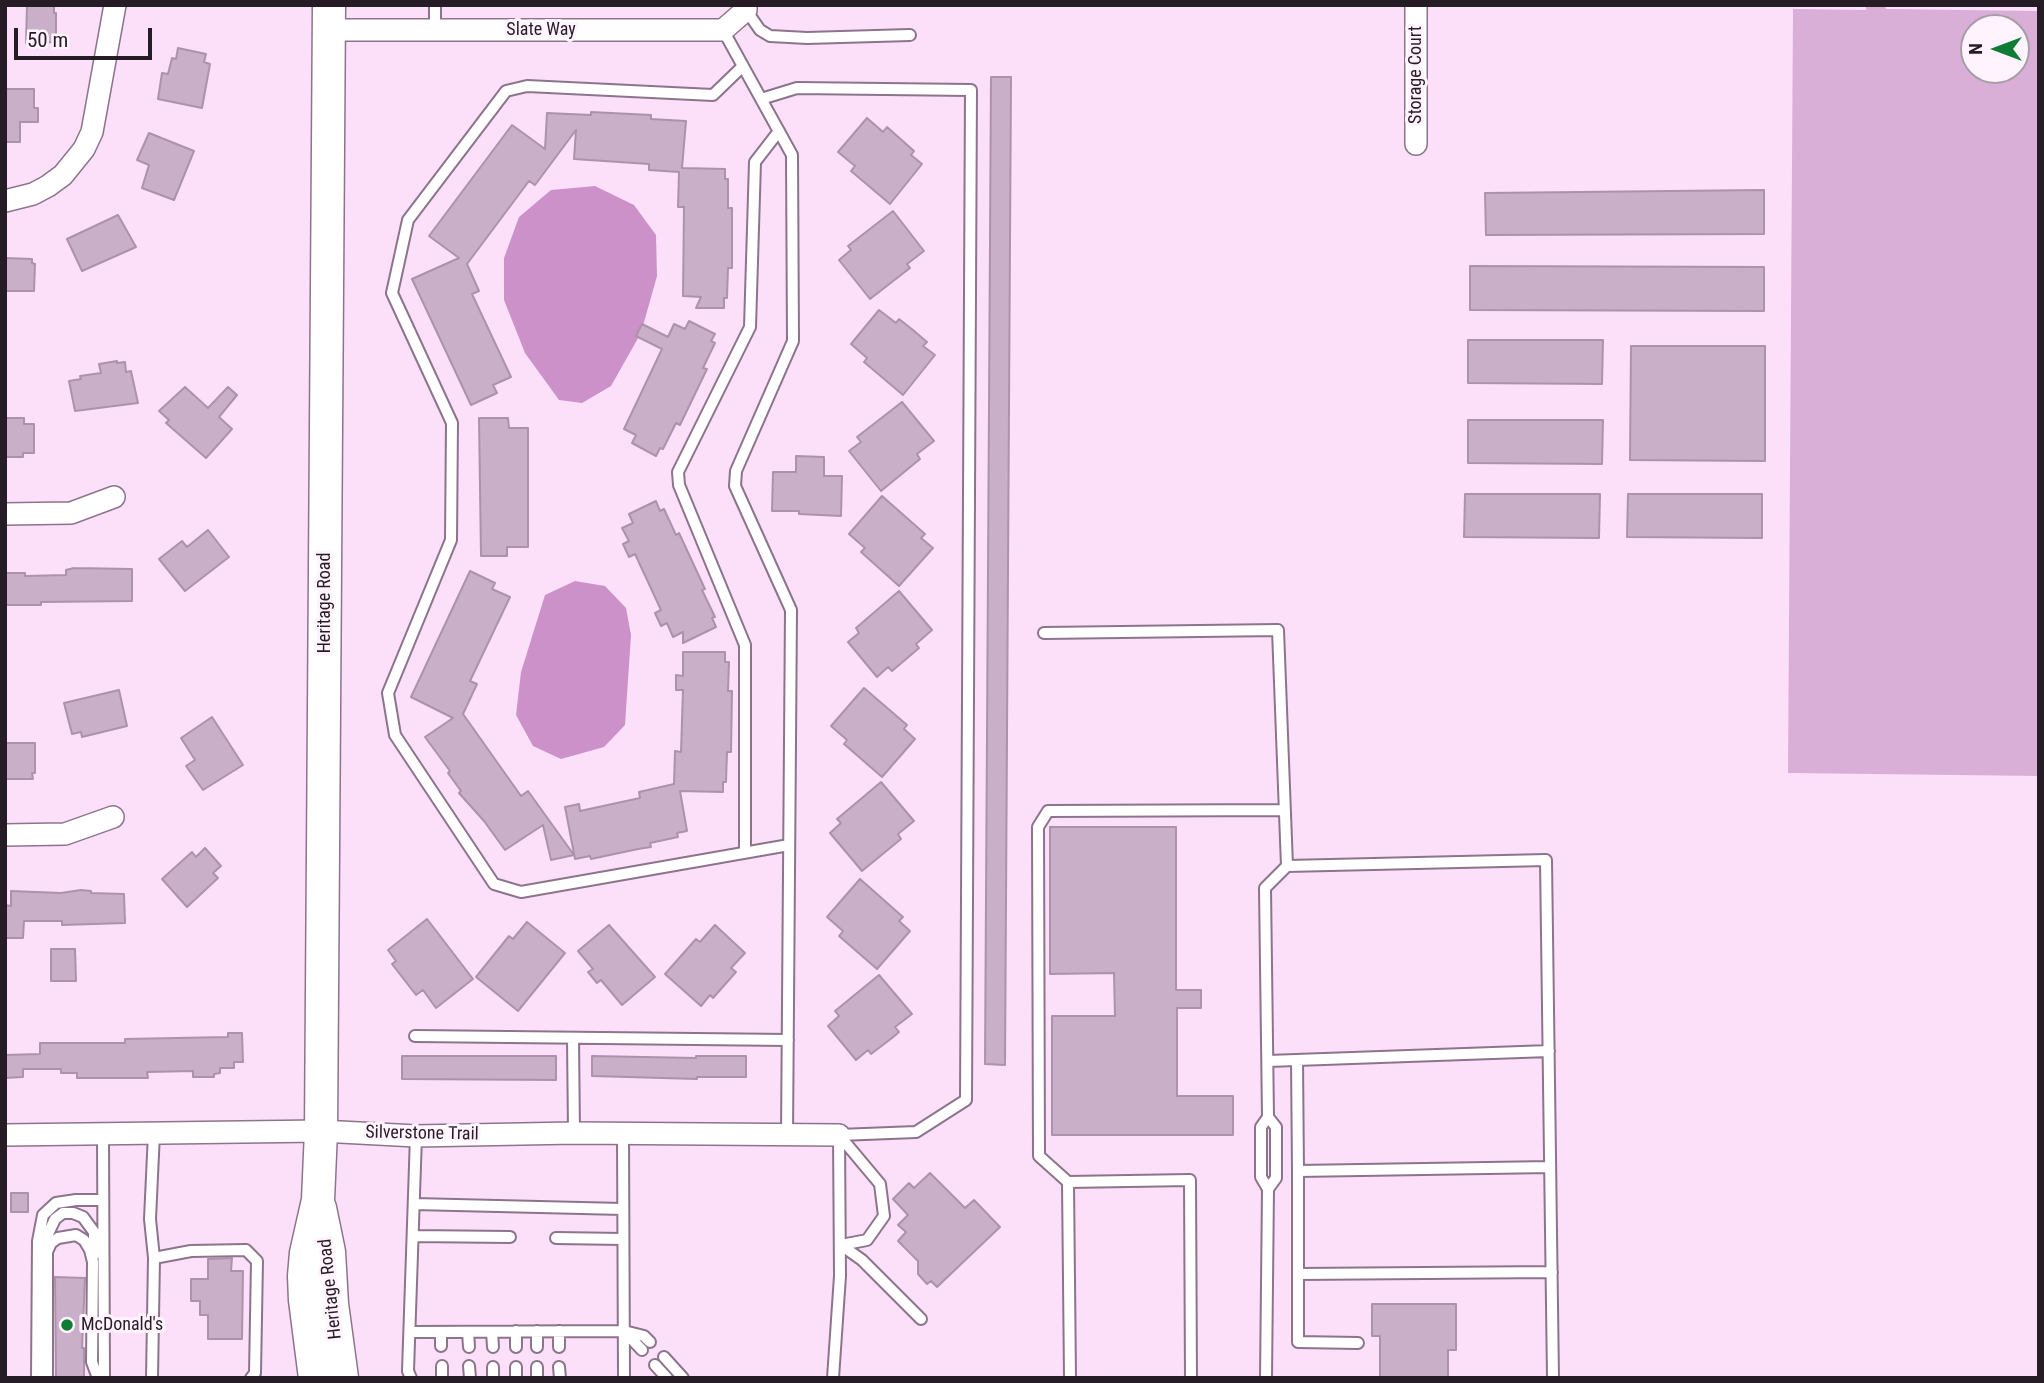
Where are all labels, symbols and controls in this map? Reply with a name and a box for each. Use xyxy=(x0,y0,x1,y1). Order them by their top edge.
scale bar xyxy=(18,14,156,58)
north arrow xyxy=(1960,14,2030,84)
street label: Slate Way xyxy=(506,19,576,41)
street label: Storage Court xyxy=(1405,26,1427,124)
text: 50 m xyxy=(27,28,68,52)
text: N xyxy=(1964,43,1987,55)
street label: Heritage Road xyxy=(314,553,336,653)
street label: Silverstone Trail xyxy=(365,1122,479,1146)
street label: Heritage Road xyxy=(315,1238,347,1340)
place label: McDonald's xyxy=(81,1314,163,1336)
marker: McDonald's xyxy=(59,1317,75,1333)

